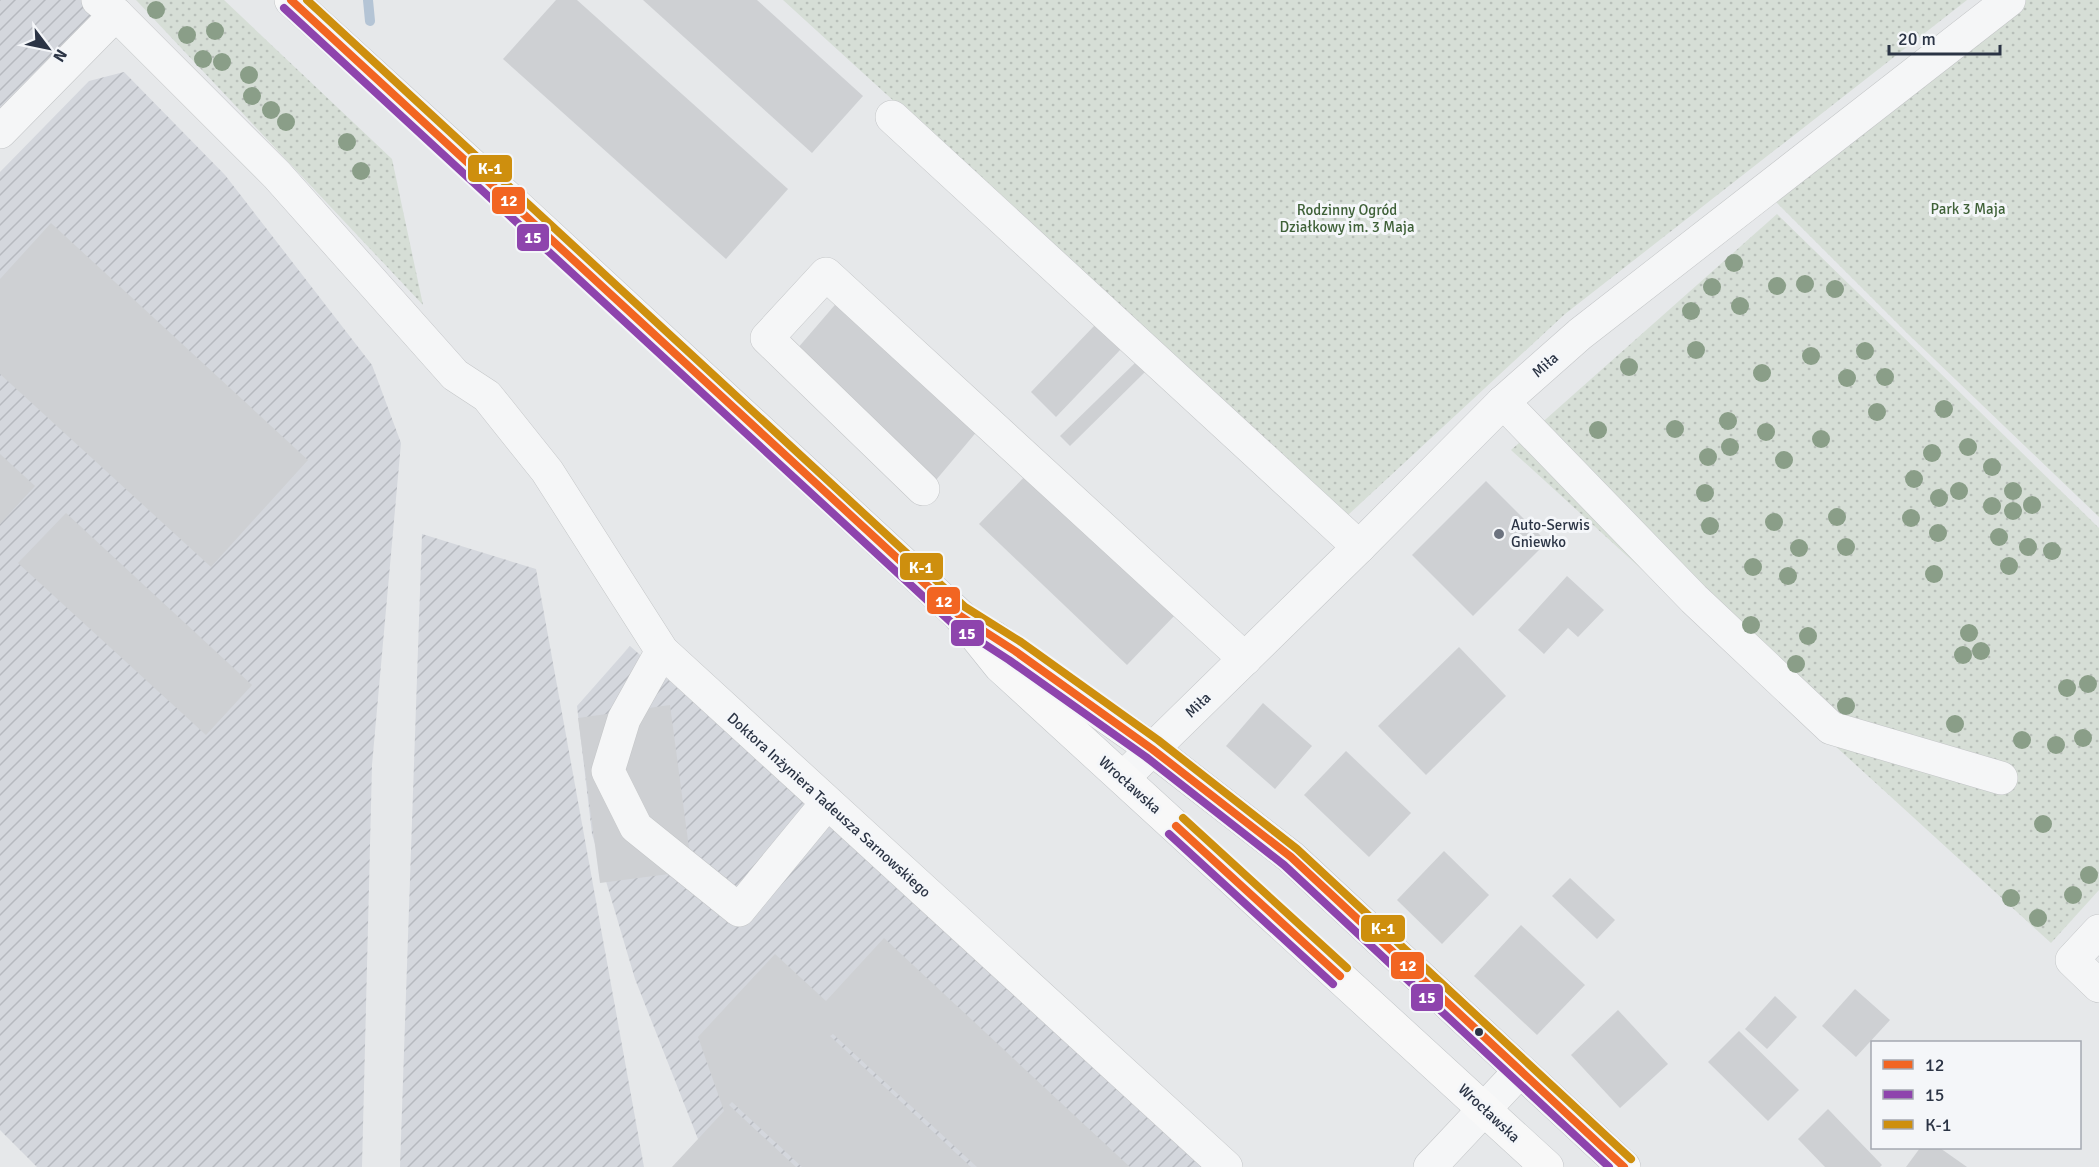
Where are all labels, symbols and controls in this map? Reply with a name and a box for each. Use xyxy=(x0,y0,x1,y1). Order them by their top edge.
north arrow xyxy=(18,18,78,78)
scale bar xyxy=(1889,18,2000,56)
text: 20 m xyxy=(1898,28,1936,50)
text: N xyxy=(48,45,71,65)
line badge: K-1 xyxy=(467,154,513,183)
text: K-1 xyxy=(478,159,503,179)
line badge: 12 xyxy=(491,186,526,215)
text: 12 xyxy=(500,191,518,211)
park label: Park 3 Maja xyxy=(1930,200,2006,218)
park label: Rodzinny Ogród Działkowy im. 3 Maja xyxy=(1279,201,1415,236)
line badge: 15 xyxy=(516,223,550,252)
text: 15 xyxy=(524,228,542,248)
street label: Miła xyxy=(1528,349,1562,381)
place label: Auto-Serwis Gniewko xyxy=(1511,516,1590,551)
marker: Auto-Serwis Gniewko xyxy=(1492,527,1506,541)
line badge: K-1 xyxy=(899,552,944,581)
text: K-1 xyxy=(909,558,934,578)
line badge: 12 xyxy=(926,586,961,615)
text: 12 xyxy=(935,592,953,612)
line badge: 15 xyxy=(950,619,985,647)
text: 15 xyxy=(958,624,976,644)
street label: Miła xyxy=(1181,689,1215,721)
street label: Doktora Inżyniera Tadeusza Sarnowskiego xyxy=(724,709,935,901)
street label: Wrocławska xyxy=(1095,752,1165,818)
line badge: K-1 xyxy=(1360,914,1406,943)
text: K-1 xyxy=(1371,919,1396,939)
line badge: 12 xyxy=(1390,951,1425,980)
text: 12 xyxy=(1399,956,1417,976)
line badge: 15 xyxy=(1410,983,1444,1012)
text: 15 xyxy=(1418,988,1436,1008)
unlabelled marker xyxy=(1473,1026,1485,1038)
legend xyxy=(1871,1041,2081,1149)
text: 12 xyxy=(1925,1054,1944,1076)
street label: Wrocławska xyxy=(1454,1080,1524,1146)
text: 15 xyxy=(1925,1084,1944,1106)
text: K-1 xyxy=(1925,1114,1952,1136)

